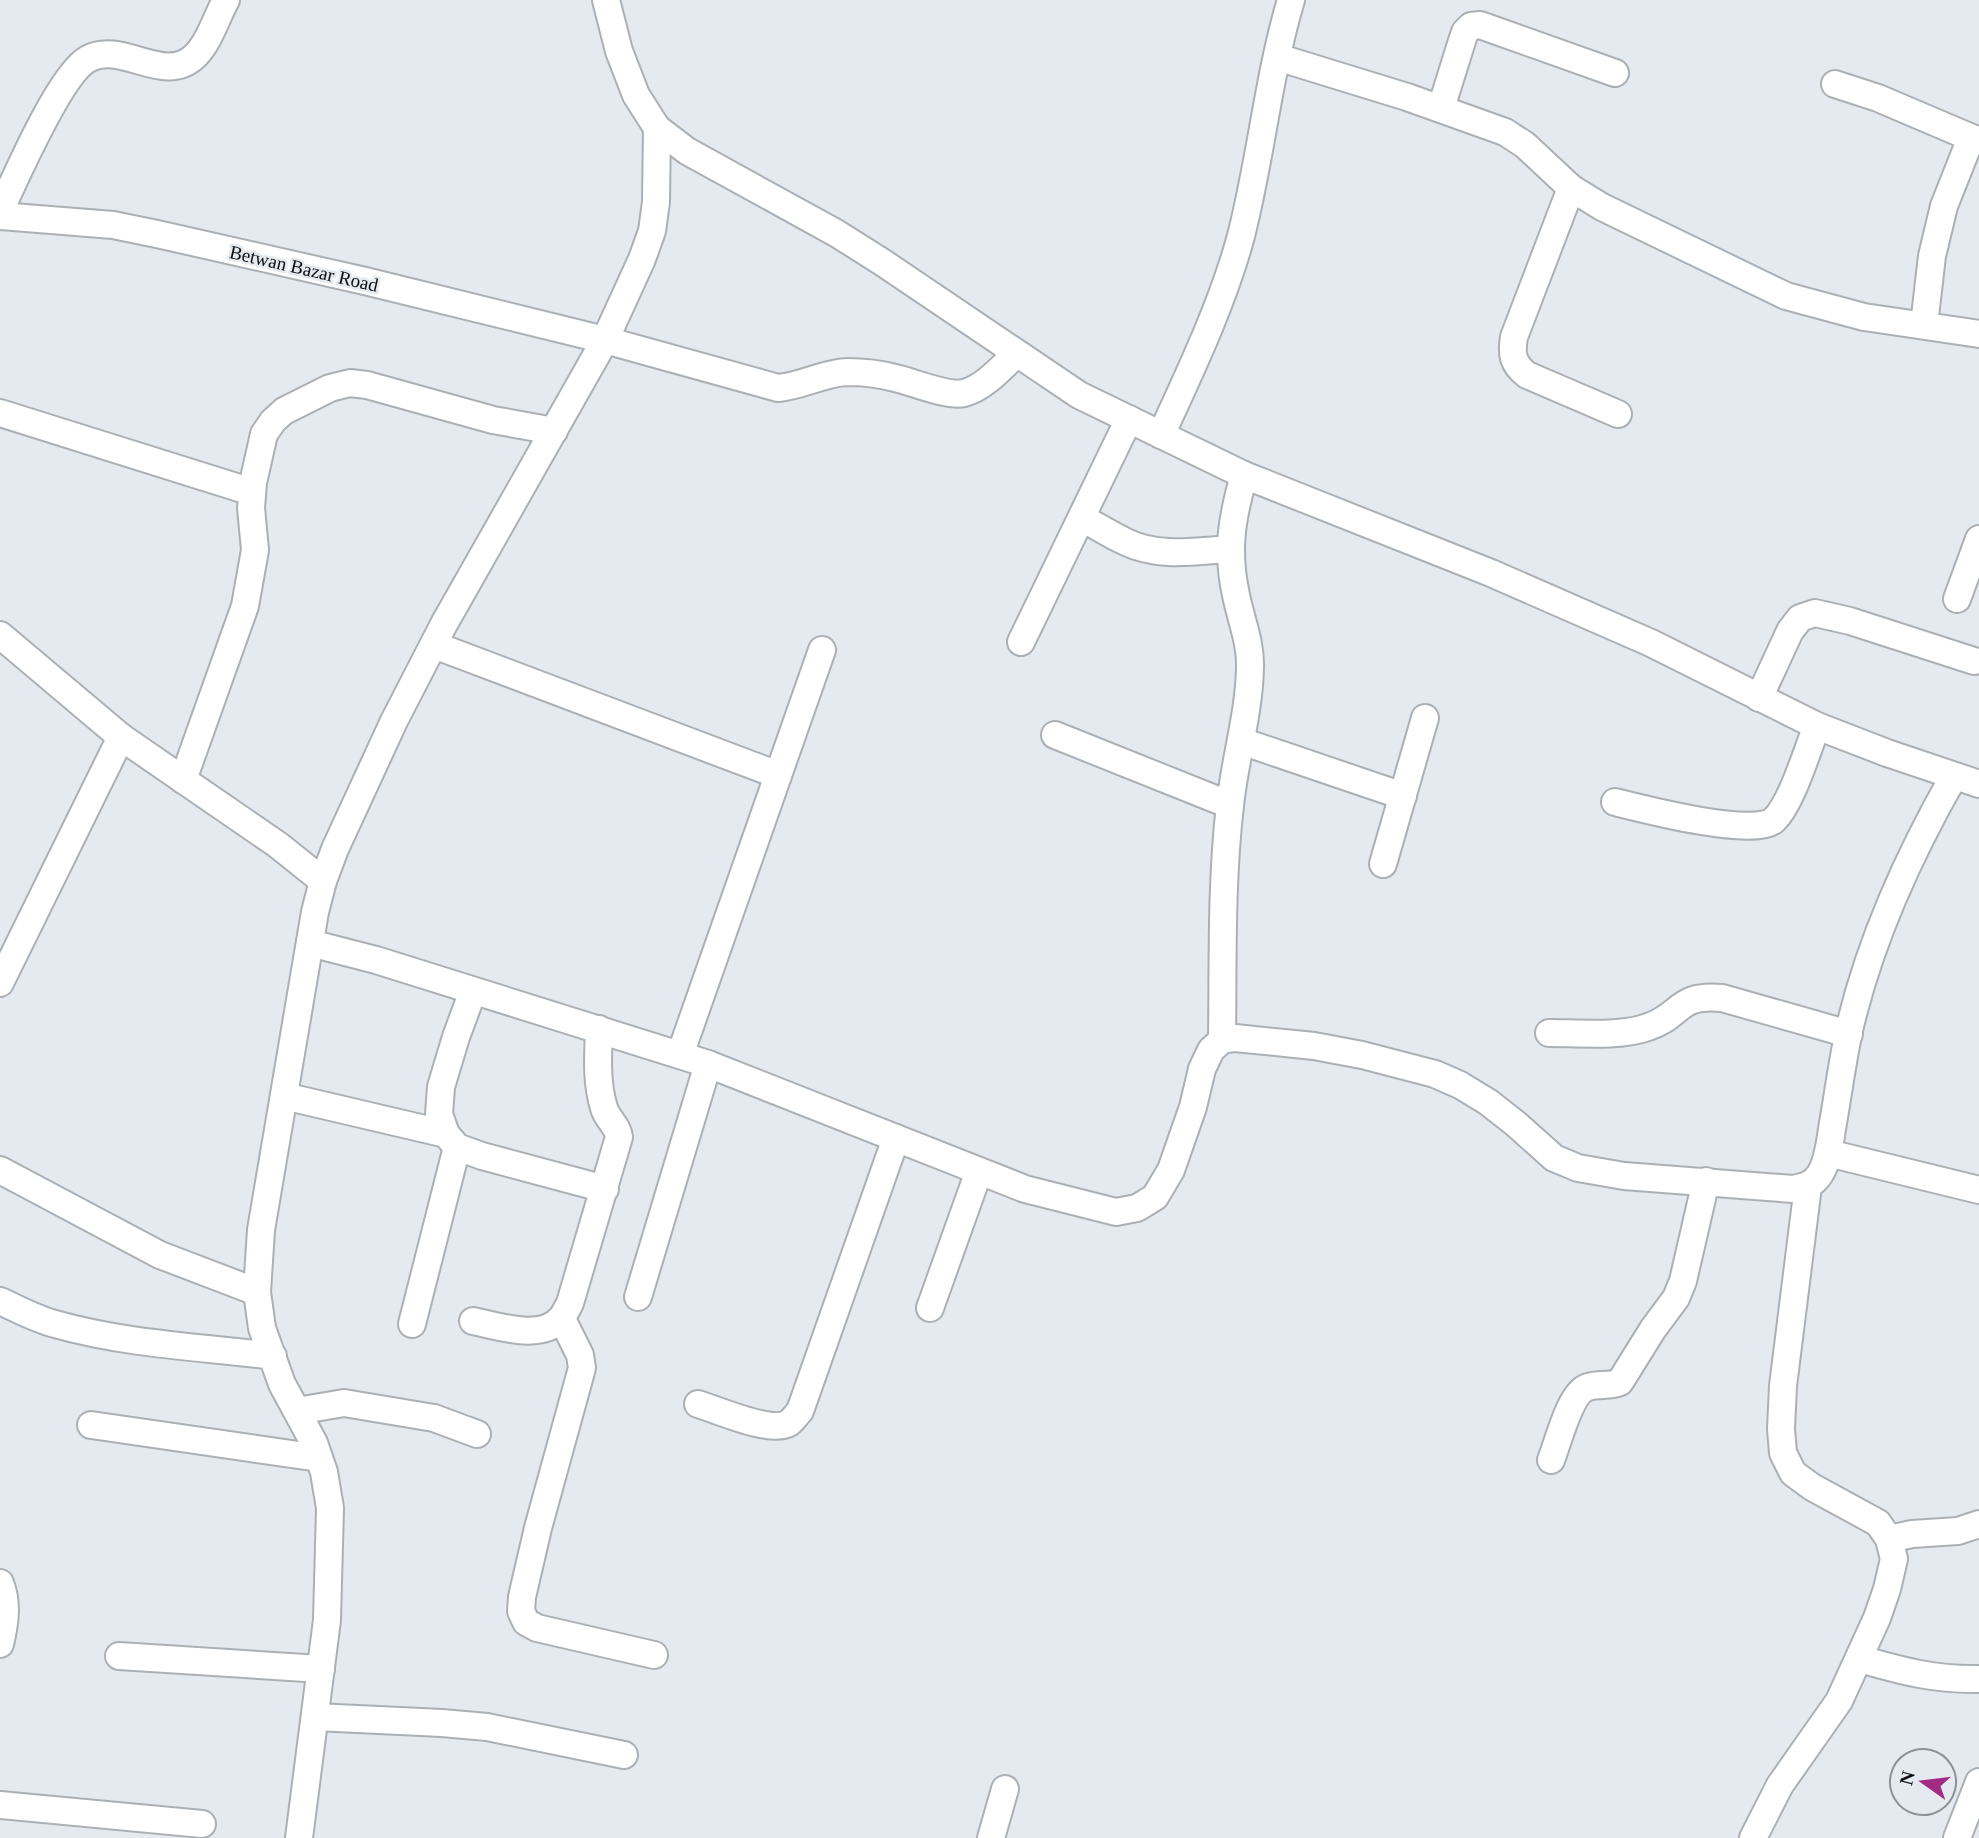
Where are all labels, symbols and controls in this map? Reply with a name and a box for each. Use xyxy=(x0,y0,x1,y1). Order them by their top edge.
street label: Betwan Bazar Road xyxy=(227,241,381,296)
north arrow xyxy=(1888,1747,1958,1817)
text: N xyxy=(1895,1769,1919,1787)

